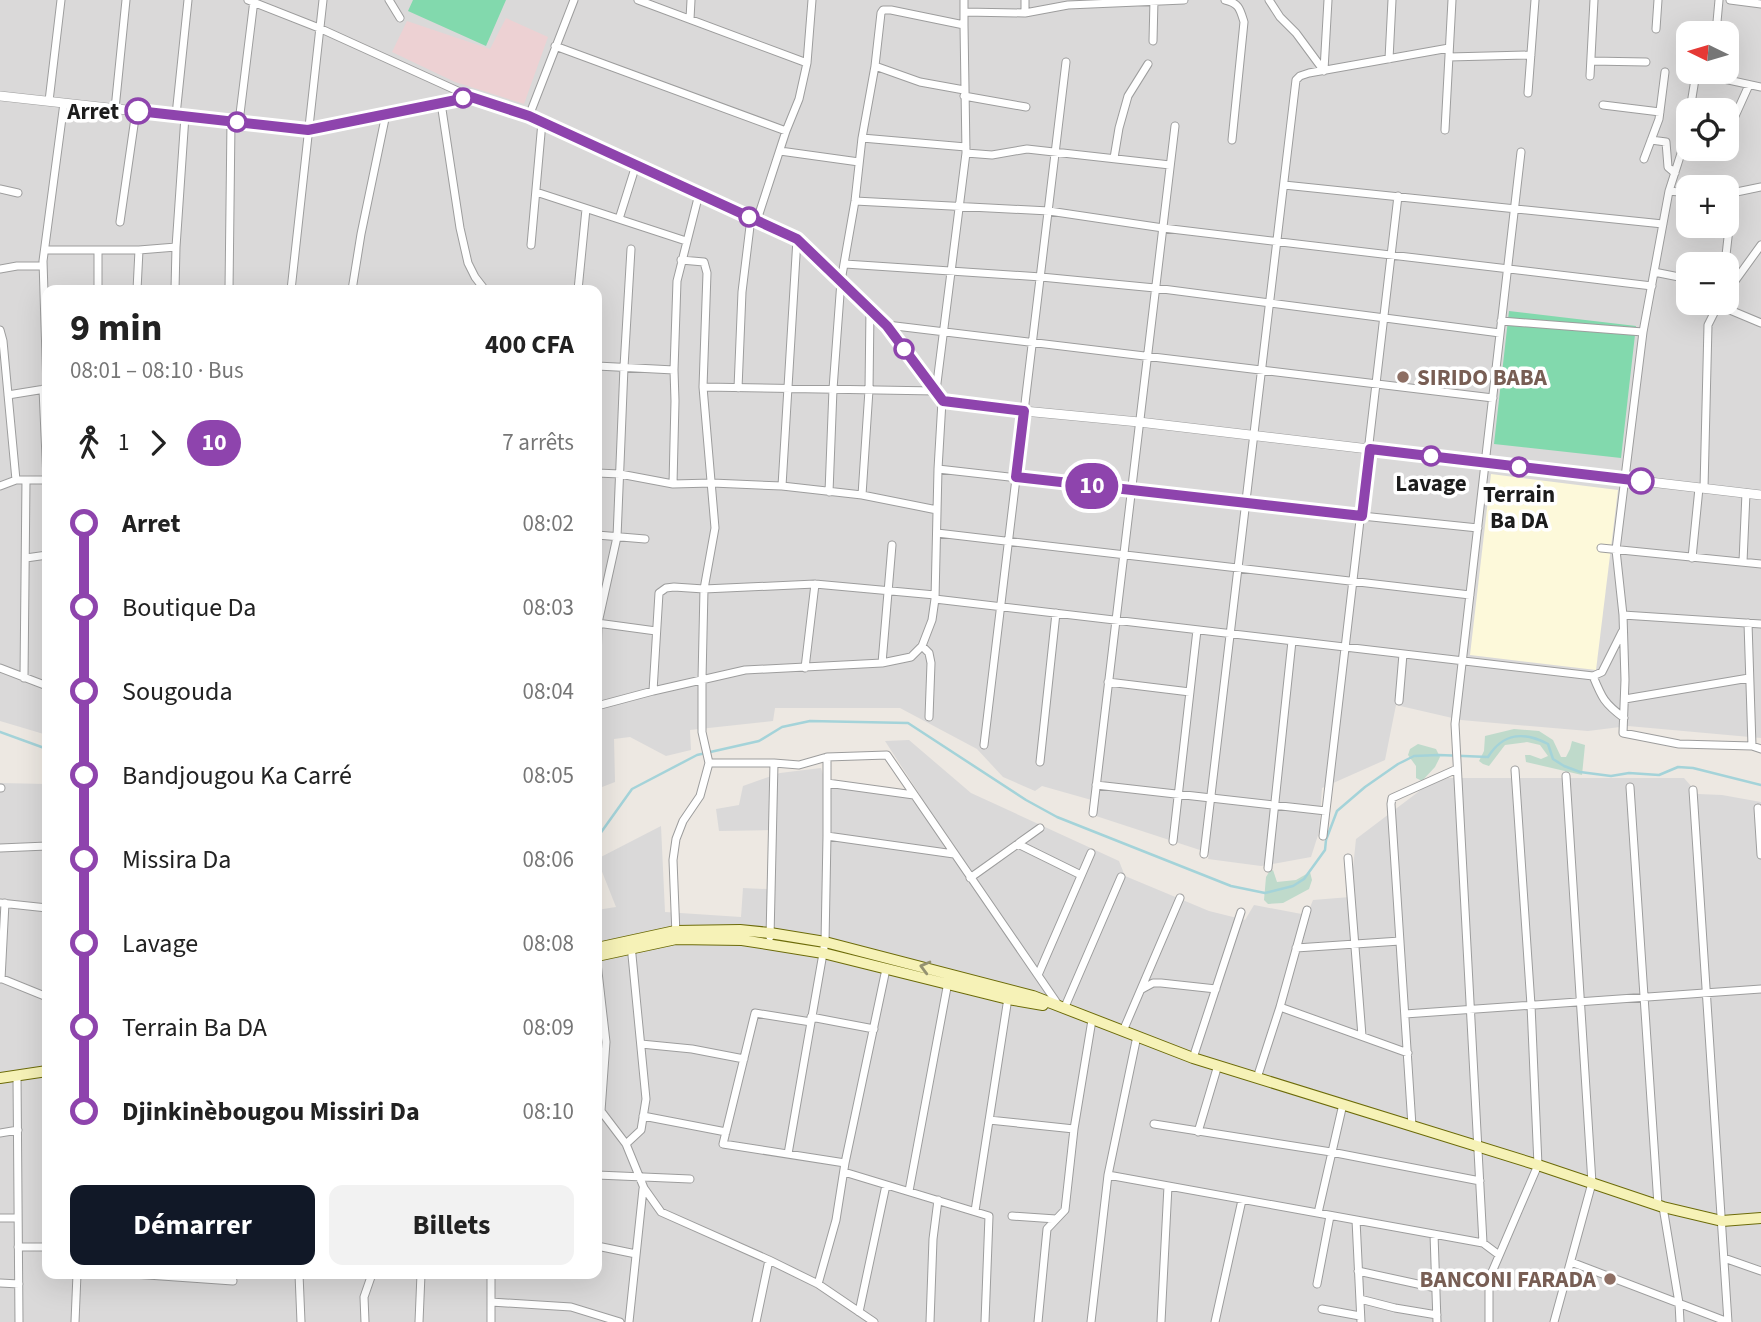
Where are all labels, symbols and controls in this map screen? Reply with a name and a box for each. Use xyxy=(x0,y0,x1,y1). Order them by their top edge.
north arrow xyxy=(1676,21,1740,84)
map controls xyxy=(1676,21,1739,315)
unlabelled marker xyxy=(453,88,473,108)
place label: Arret xyxy=(66,95,119,128)
marker: Arret xyxy=(125,98,151,124)
button: locate xyxy=(1676,98,1739,161)
unlabelled marker xyxy=(227,112,247,132)
button: + xyxy=(1676,175,1739,238)
unlabelled marker xyxy=(739,207,759,227)
button: − xyxy=(1676,252,1739,315)
text: 9 min xyxy=(70,301,162,355)
text: 400 CFA xyxy=(485,326,574,363)
unlabelled marker xyxy=(894,339,914,359)
text: 08:01 – 08:10 · Bus xyxy=(70,354,244,387)
place label: SIRIDO BABA xyxy=(1417,361,1548,394)
marker: SIRIDO BABA xyxy=(1395,369,1411,385)
icon: walk xyxy=(70,424,108,462)
icon: forward xyxy=(139,424,177,462)
text: 10 xyxy=(201,425,227,460)
text: 1 xyxy=(118,426,129,459)
text: 7 arrêts xyxy=(502,426,574,459)
marker: Lavage xyxy=(1421,446,1441,466)
marker: Terrain Ba DA xyxy=(1509,457,1529,477)
line badge: 10 xyxy=(1060,463,1124,509)
place label: Lavage xyxy=(1395,467,1467,500)
text: 10 xyxy=(1079,468,1105,503)
unlabelled marker xyxy=(1628,468,1654,494)
place label: Terrain Ba DA xyxy=(1483,478,1555,537)
text: Arret xyxy=(122,505,181,542)
text: 08:02 xyxy=(523,507,574,540)
text: Boutique Da xyxy=(122,589,256,626)
text: 08:03 xyxy=(523,591,574,624)
text: Sougouda xyxy=(122,673,233,710)
text: 08:04 xyxy=(523,675,574,708)
text: Bandjougou Ka Carré xyxy=(122,757,352,794)
text: 08:05 xyxy=(523,759,574,792)
text: Missira Da xyxy=(122,841,231,878)
text: 08:06 xyxy=(523,843,574,876)
text: Lavage xyxy=(122,925,198,962)
text: 08:08 xyxy=(523,927,574,960)
one-way arrow xyxy=(919,961,931,976)
text: Terrain Ba DA xyxy=(122,1009,267,1046)
text: 08:09 xyxy=(523,1011,574,1044)
text: Djinkinèbougou Missiri Da xyxy=(122,1093,420,1130)
text: 08:10 xyxy=(523,1095,574,1128)
button: Démarrer xyxy=(70,1185,315,1265)
button: Billets xyxy=(329,1185,574,1265)
place label: BANCONI FARADA xyxy=(1420,1263,1597,1296)
marker: BANCONI FARADA xyxy=(1602,1271,1618,1287)

